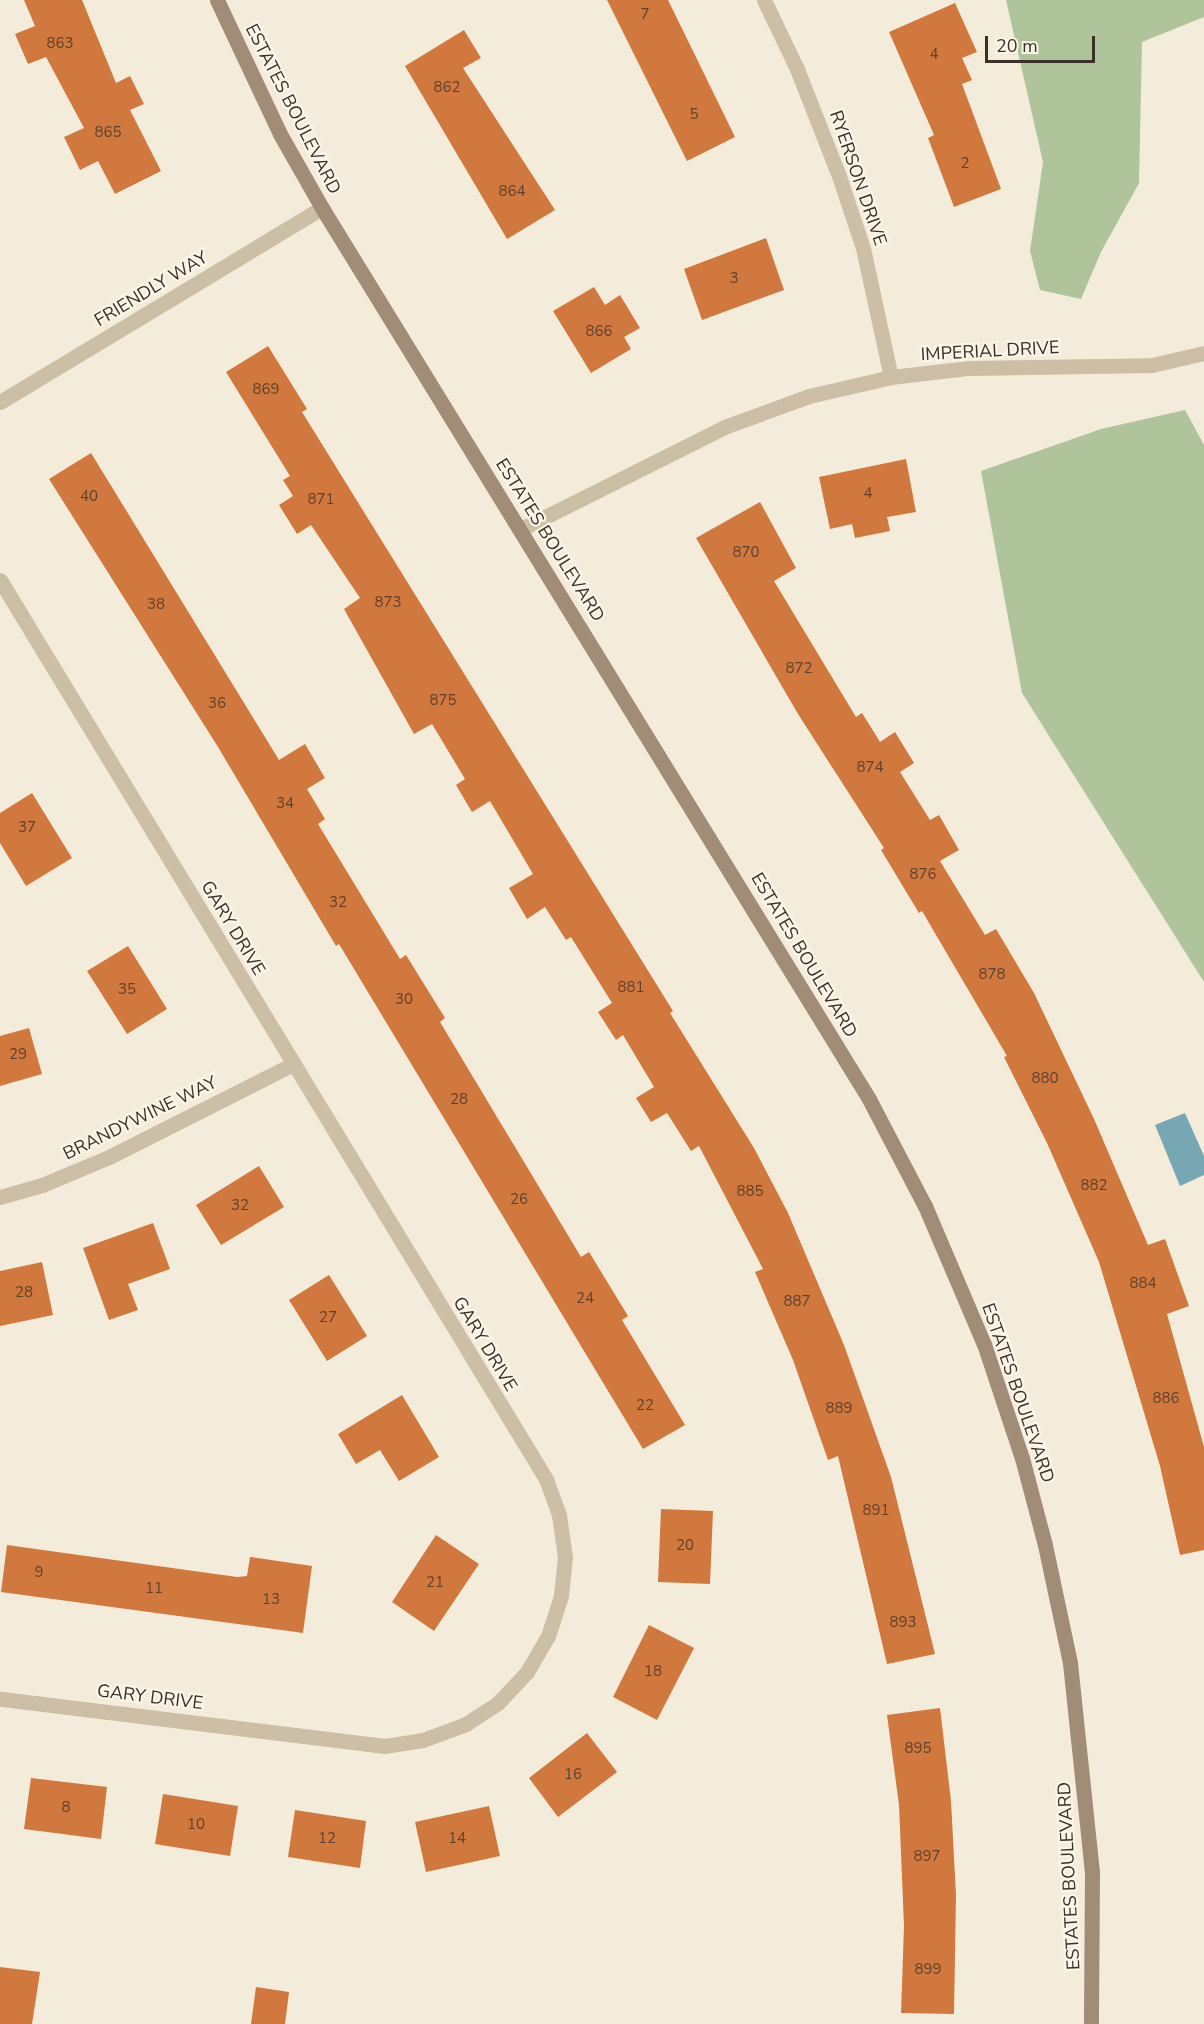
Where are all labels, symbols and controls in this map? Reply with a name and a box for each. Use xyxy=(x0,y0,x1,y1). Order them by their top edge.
house number: 7 xyxy=(641,6,649,24)
street label: ESTATES BOULEVARD xyxy=(241,20,345,198)
scale bar xyxy=(988,24,1098,62)
text: 20 m xyxy=(996,34,1038,58)
house number: 863 xyxy=(47,35,73,53)
house number: 4 xyxy=(930,46,938,64)
house number: 862 xyxy=(434,79,460,97)
house number: 5 xyxy=(690,106,698,124)
street label: RYERSON DRIVE xyxy=(825,108,891,248)
house number: 865 xyxy=(95,124,121,142)
house number: 2 xyxy=(961,155,969,173)
house number: 864 xyxy=(499,183,525,201)
street label: FRIENDLY WAY xyxy=(90,247,212,331)
house number: 3 xyxy=(730,270,738,288)
house number: 866 xyxy=(586,323,612,341)
street label: IMPERIAL DRIVE xyxy=(920,337,1060,365)
house number: 869 xyxy=(253,381,279,399)
street label: ESTATES BOULEVARD xyxy=(491,454,609,626)
house number: 4 xyxy=(864,485,872,503)
house number: 40 xyxy=(80,488,98,506)
house number: 871 xyxy=(308,491,334,509)
house number: 870 xyxy=(733,544,759,562)
house number: 873 xyxy=(375,594,401,612)
house number: 38 xyxy=(147,596,165,614)
house number: 872 xyxy=(786,660,812,678)
house number: 875 xyxy=(430,692,456,710)
house number: 36 xyxy=(208,695,226,713)
house number: 874 xyxy=(857,759,883,777)
house number: 34 xyxy=(276,795,294,813)
house number: 37 xyxy=(18,819,36,837)
house number: 876 xyxy=(910,866,936,884)
street label: ESTATES BOULEVARD xyxy=(746,869,862,1041)
street label: GARY DRIVE xyxy=(196,877,270,979)
house number: 32 xyxy=(329,894,347,912)
house number: 878 xyxy=(979,966,1005,984)
house number: 881 xyxy=(618,979,644,997)
house number: 35 xyxy=(118,981,136,999)
house number: 30 xyxy=(395,991,413,1009)
house number: 29 xyxy=(9,1046,27,1064)
house number: 880 xyxy=(1032,1070,1058,1088)
street label: BRANDYWINE WAY xyxy=(60,1071,220,1165)
house number: 28 xyxy=(450,1091,468,1109)
house number: 882 xyxy=(1081,1177,1107,1195)
house number: 885 xyxy=(737,1183,763,1201)
house number: 26 xyxy=(510,1191,528,1209)
house number: 32 xyxy=(231,1197,249,1215)
house number: 884 xyxy=(1130,1275,1156,1293)
house number: 28 xyxy=(15,1284,33,1302)
house number: 24 xyxy=(576,1290,594,1308)
street label: GARY DRIVE xyxy=(448,1293,522,1395)
house number: 887 xyxy=(784,1293,810,1311)
street label: ESTATES BOULEVARD xyxy=(977,1300,1059,1486)
house number: 27 xyxy=(319,1309,337,1327)
house number: 886 xyxy=(1153,1390,1179,1408)
house number: 22 xyxy=(636,1397,654,1415)
house number: 889 xyxy=(826,1400,852,1418)
house number: 891 xyxy=(863,1502,889,1520)
house number: 20 xyxy=(676,1537,694,1555)
house number: 9 xyxy=(35,1564,43,1582)
house number: 21 xyxy=(426,1574,444,1592)
house number: 11 xyxy=(145,1580,163,1598)
house number: 13 xyxy=(262,1591,280,1609)
house number: 893 xyxy=(890,1614,916,1632)
house number: 18 xyxy=(644,1663,662,1681)
street label: GARY DRIVE xyxy=(96,1680,204,1714)
house number: 895 xyxy=(905,1740,931,1758)
house number: 16 xyxy=(564,1766,582,1784)
street label: ESTATES BOULEVARD xyxy=(1053,1781,1085,1971)
house number: 8 xyxy=(62,1799,70,1817)
house number: 10 xyxy=(187,1816,205,1834)
house number: 12 xyxy=(318,1830,336,1848)
house number: 14 xyxy=(448,1830,466,1848)
house number: 897 xyxy=(914,1848,940,1866)
house number: 899 xyxy=(915,1961,941,1979)

